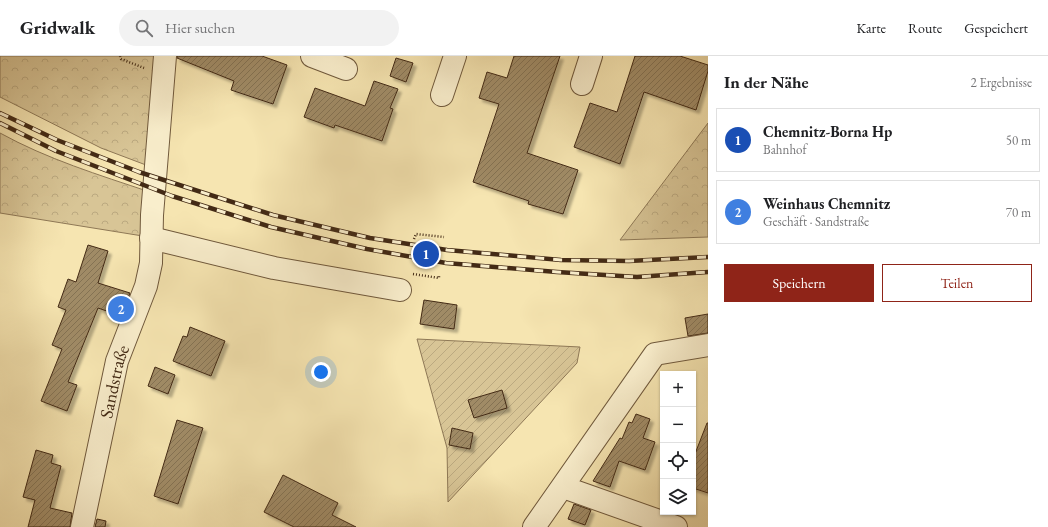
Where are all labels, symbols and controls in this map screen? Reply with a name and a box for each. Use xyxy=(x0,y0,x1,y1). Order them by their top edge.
search box xyxy=(119,10,399,46)
text: Gridwalk xyxy=(20,15,95,40)
icon: search xyxy=(133,17,155,39)
text: Hier suchen xyxy=(165,18,235,37)
text: Karte xyxy=(856,19,886,37)
text: Route xyxy=(908,19,942,37)
text: Gespeichert xyxy=(964,19,1028,37)
text: In der Nähe xyxy=(724,71,809,93)
text: 2 Ergebnisse xyxy=(971,74,1032,91)
text: Chemnitz-Borna Hp xyxy=(763,122,892,141)
text: 1 xyxy=(735,132,741,149)
text: 50 m xyxy=(1006,132,1031,149)
text: Bahnhof xyxy=(763,141,807,158)
text: Weinhaus Chemnitz xyxy=(763,194,890,213)
text: 2 xyxy=(735,204,741,221)
text: 70 m xyxy=(1006,204,1031,221)
text: Geschäft · Sandstraße xyxy=(763,213,869,230)
pin: 1 xyxy=(413,239,439,269)
button: Speichern xyxy=(724,264,874,302)
button: Teilen xyxy=(882,264,1032,302)
pin: 2 xyxy=(108,294,134,324)
street label: Sandstraße xyxy=(94,341,134,420)
your location xyxy=(311,362,331,382)
map controls xyxy=(660,371,696,515)
button: + xyxy=(660,371,696,407)
button: − xyxy=(660,407,696,443)
button: locate xyxy=(660,443,696,479)
button: layers xyxy=(660,479,696,515)

